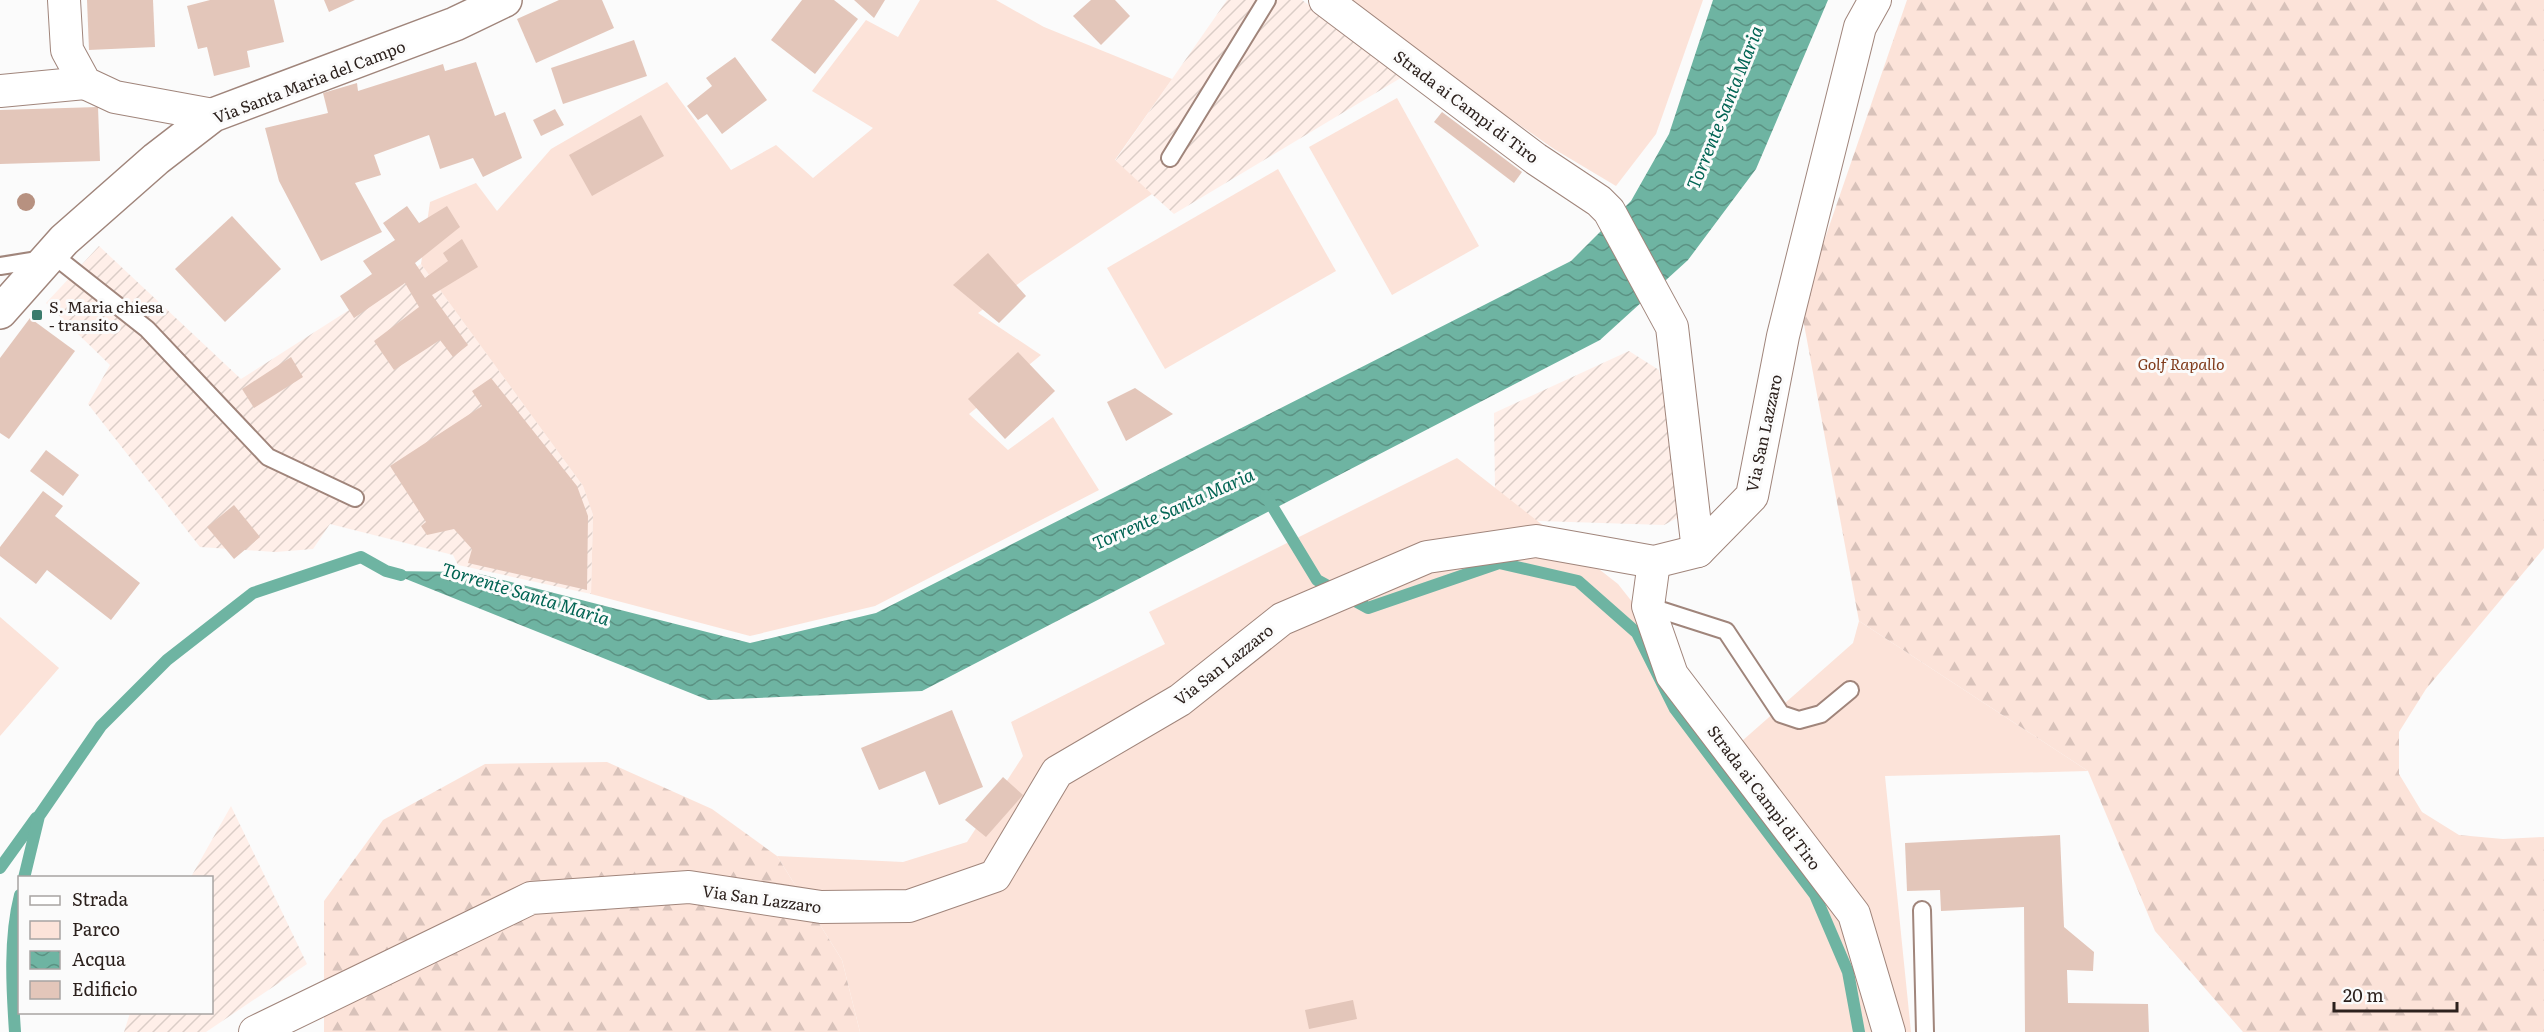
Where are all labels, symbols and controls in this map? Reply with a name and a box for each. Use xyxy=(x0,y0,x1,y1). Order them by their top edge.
water label: Torrente Santa Maria xyxy=(1679,20,1769,193)
street label: Via Santa Maria del Campo xyxy=(209,33,409,129)
street label: Strada ai Campi di Tiro xyxy=(1390,44,1544,168)
place label: S. Maria chiesa - transito xyxy=(49,294,164,336)
marker: S. Maria chiesa - transito xyxy=(30,308,44,322)
park label: Golf Rapallo xyxy=(2137,351,2225,375)
street label: Via San Lazzaro xyxy=(1739,372,1787,494)
water label: Torrente Santa Maria xyxy=(1088,460,1259,556)
water label: Torrente Santa Maria xyxy=(439,555,614,632)
street label: Via San Lazzaro xyxy=(1168,618,1278,710)
street label: Strada ai Campi di Tiro xyxy=(1703,720,1827,874)
legend xyxy=(18,876,213,1014)
street label: Via San Lazzaro xyxy=(701,878,823,918)
text: Strada xyxy=(72,885,129,912)
text: Parco xyxy=(72,915,120,942)
text: Acqua xyxy=(72,945,126,972)
text: Edificio xyxy=(72,975,138,1002)
scale bar xyxy=(2334,975,2457,1013)
text: 20 m xyxy=(2343,981,2384,1008)

